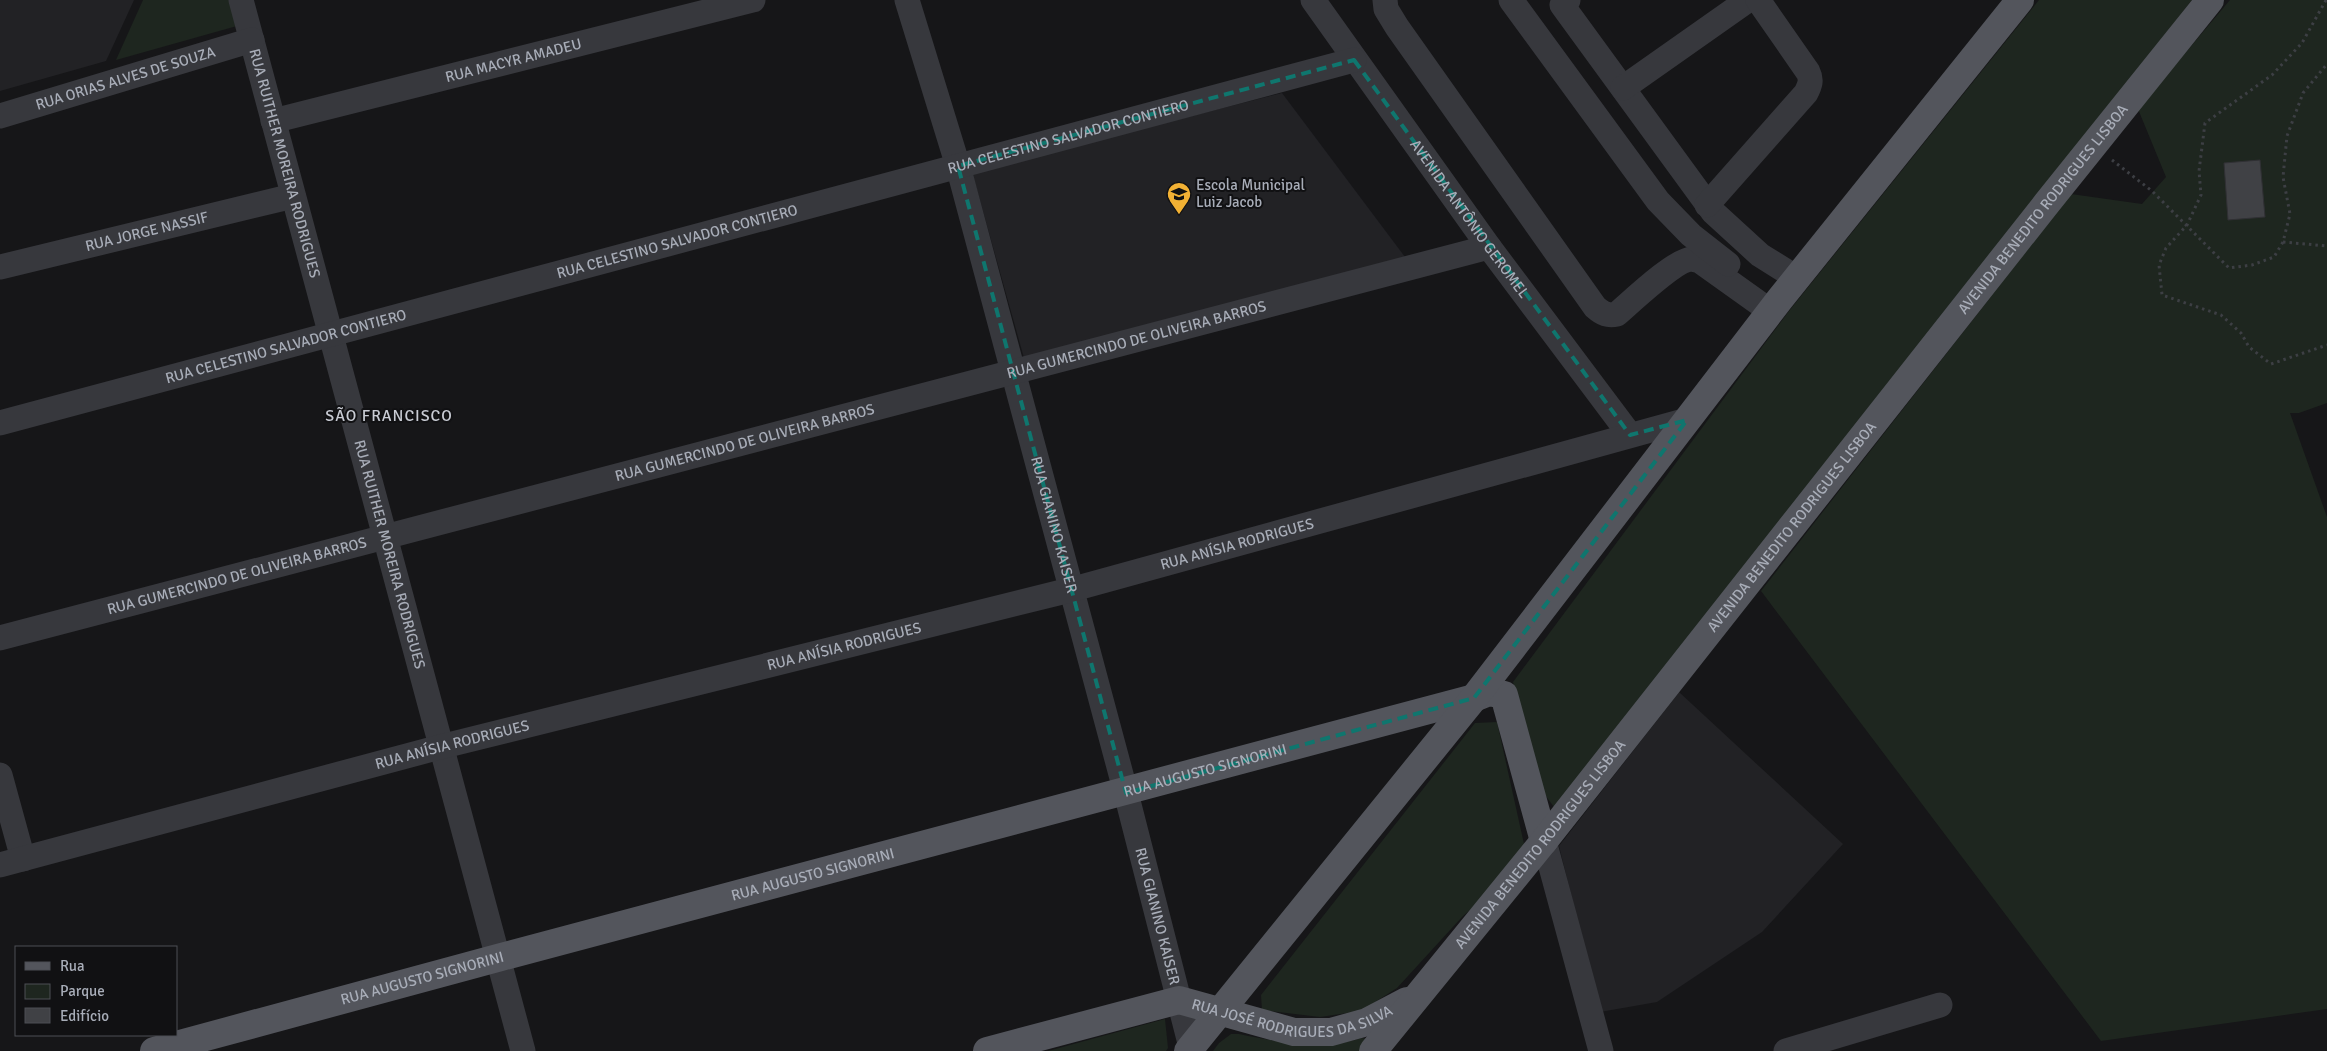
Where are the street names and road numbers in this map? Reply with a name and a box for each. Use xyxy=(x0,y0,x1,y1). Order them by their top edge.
street label: RUA MACYR AMADEU xyxy=(443,35,584,86)
street label: RUA ORIAS ALVES DE SOUZA xyxy=(33,43,217,114)
street label: RUA RUITHER MOREIRA RODRIGUES xyxy=(245,47,324,280)
street label: RUA CELESTINO SALVADOR CONTIERO xyxy=(946,96,1191,178)
street label: AVENIDA BENEDITO RODRIGUES LISBOA xyxy=(1954,101,2132,317)
street label: AVENIDA ANTÔNIO GEROMEL xyxy=(1406,136,1533,302)
street label: RUA CELESTINO SALVADOR CONTIERO xyxy=(555,201,800,282)
street label: RUA JORGE NASSIF xyxy=(83,208,210,255)
street label: RUA GUMERCINDO DE OLIVEIRA BARROS xyxy=(1005,297,1268,382)
street label: RUA CELESTINO SALVADOR CONTIERO xyxy=(163,305,409,387)
street label: RUA GUMERCINDO DE OLIVEIRA BARROS xyxy=(613,400,876,485)
street label: AVENIDA BENEDITO RODRIGUES LISBOA xyxy=(1703,418,1880,635)
street label: RUA RUITHER MOREIRA RODRIGUES xyxy=(350,438,429,671)
street label: RUA GIANINO KAISER xyxy=(1027,454,1081,595)
street label: RUA ANÍSIA RODRIGUES xyxy=(1158,514,1316,574)
street label: RUA GUMERCINDO DE OLIVEIRA BARROS xyxy=(105,533,369,618)
street label: RUA ANÍSIA RODRIGUES xyxy=(765,618,923,674)
street label: RUA ANÍSIA RODRIGUES xyxy=(373,716,531,773)
street label: AVENIDA BENEDITO RODRIGUES LISBOA xyxy=(1451,736,1629,952)
street label: RUA AUGUSTO SIGNORINI xyxy=(1122,740,1289,801)
street label: RUA AUGUSTO SIGNORINI xyxy=(729,844,896,905)
street label: RUA GIANINO KAISER xyxy=(1131,846,1184,987)
street label: RUA AUGUSTO SIGNORINI xyxy=(339,948,506,1009)
street label: RUA JOSÉ RODRIGUES DA SILVA xyxy=(1187,993,1395,1015)

